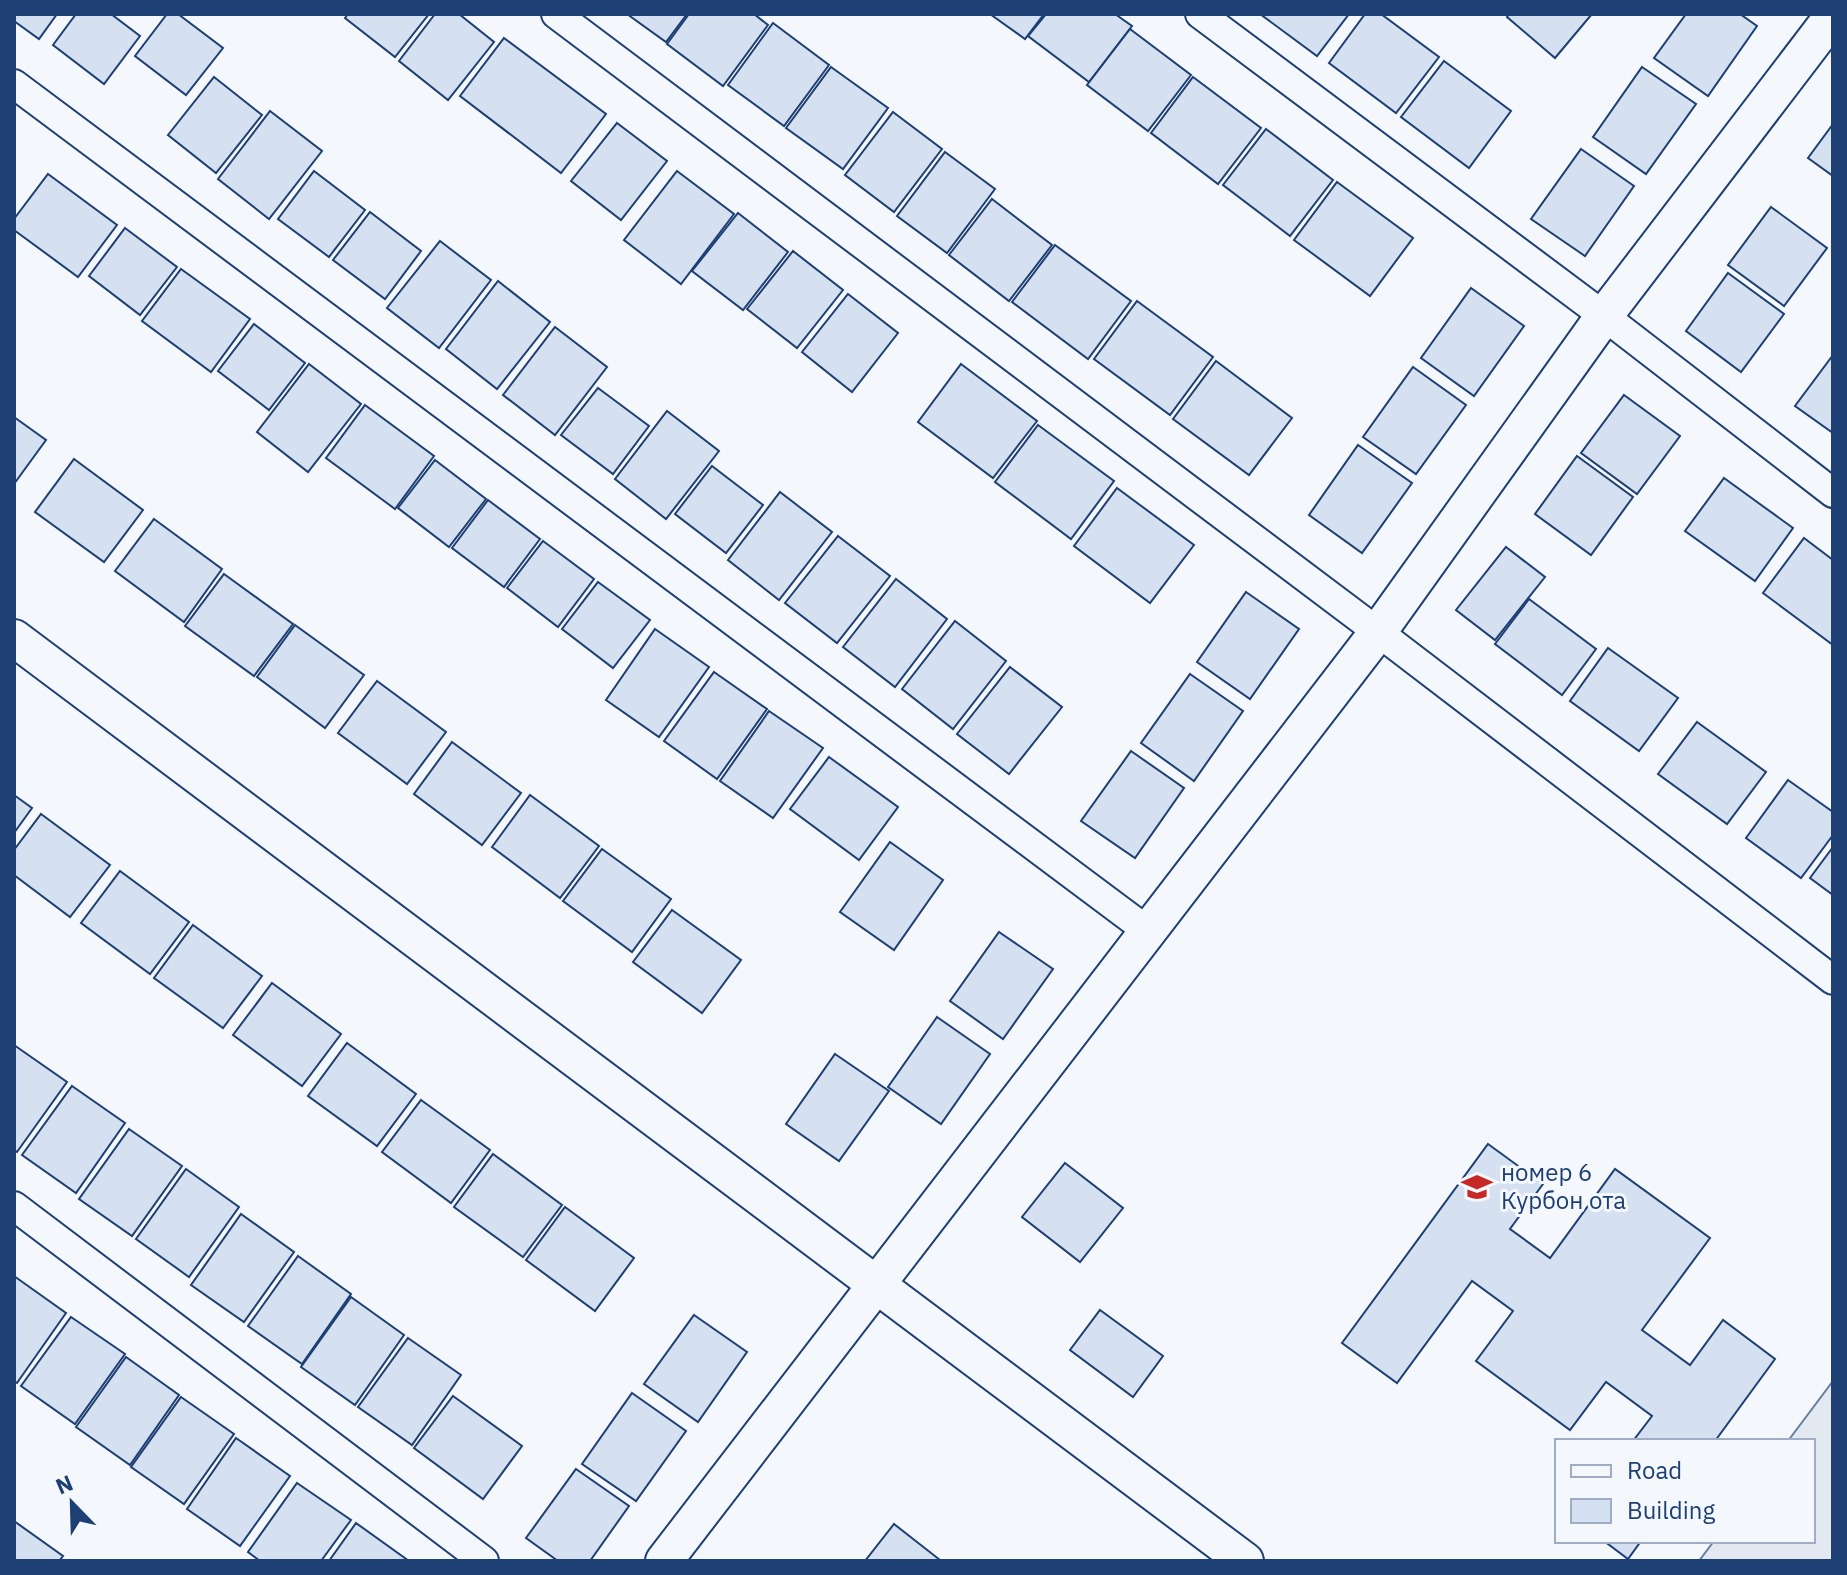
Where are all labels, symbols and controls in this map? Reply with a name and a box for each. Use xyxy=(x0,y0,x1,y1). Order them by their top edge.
place label: номер 6 Курбон ота xyxy=(1501,1156,1626,1216)
school or university icon: номер 6 Курбон ота xyxy=(1460,1170,1494,1204)
legend xyxy=(1555,1439,1815,1543)
text: Road xyxy=(1627,1454,1682,1486)
north arrow xyxy=(32,1463,112,1543)
text: N xyxy=(51,1468,77,1501)
text: Building xyxy=(1627,1494,1715,1526)

